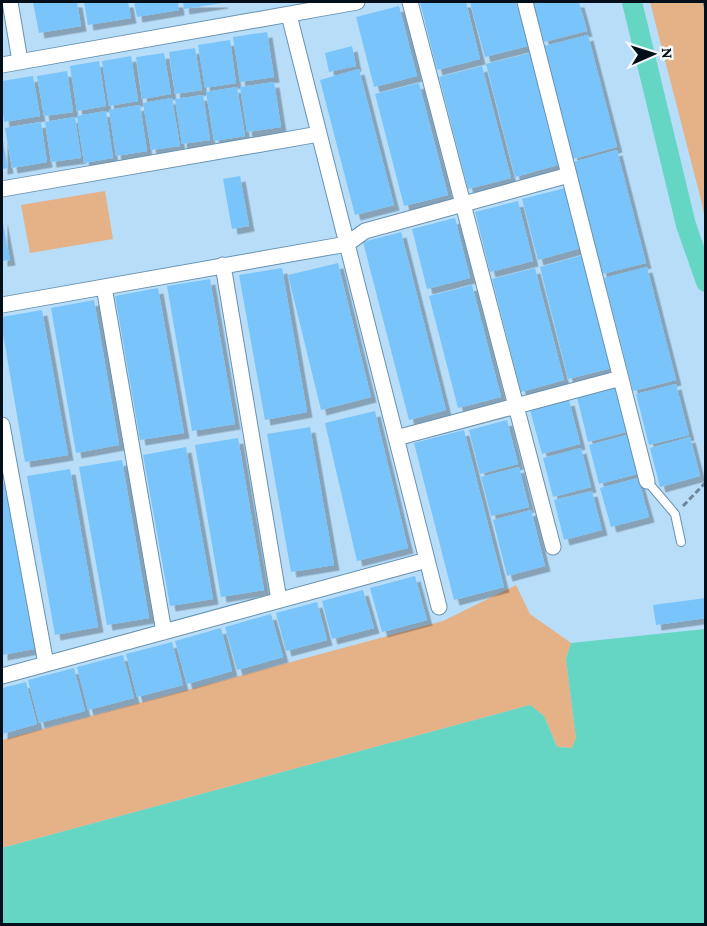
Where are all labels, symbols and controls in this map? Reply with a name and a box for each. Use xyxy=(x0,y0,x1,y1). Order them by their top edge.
north arrow xyxy=(623,24,683,84)
text: N xyxy=(659,47,676,59)

